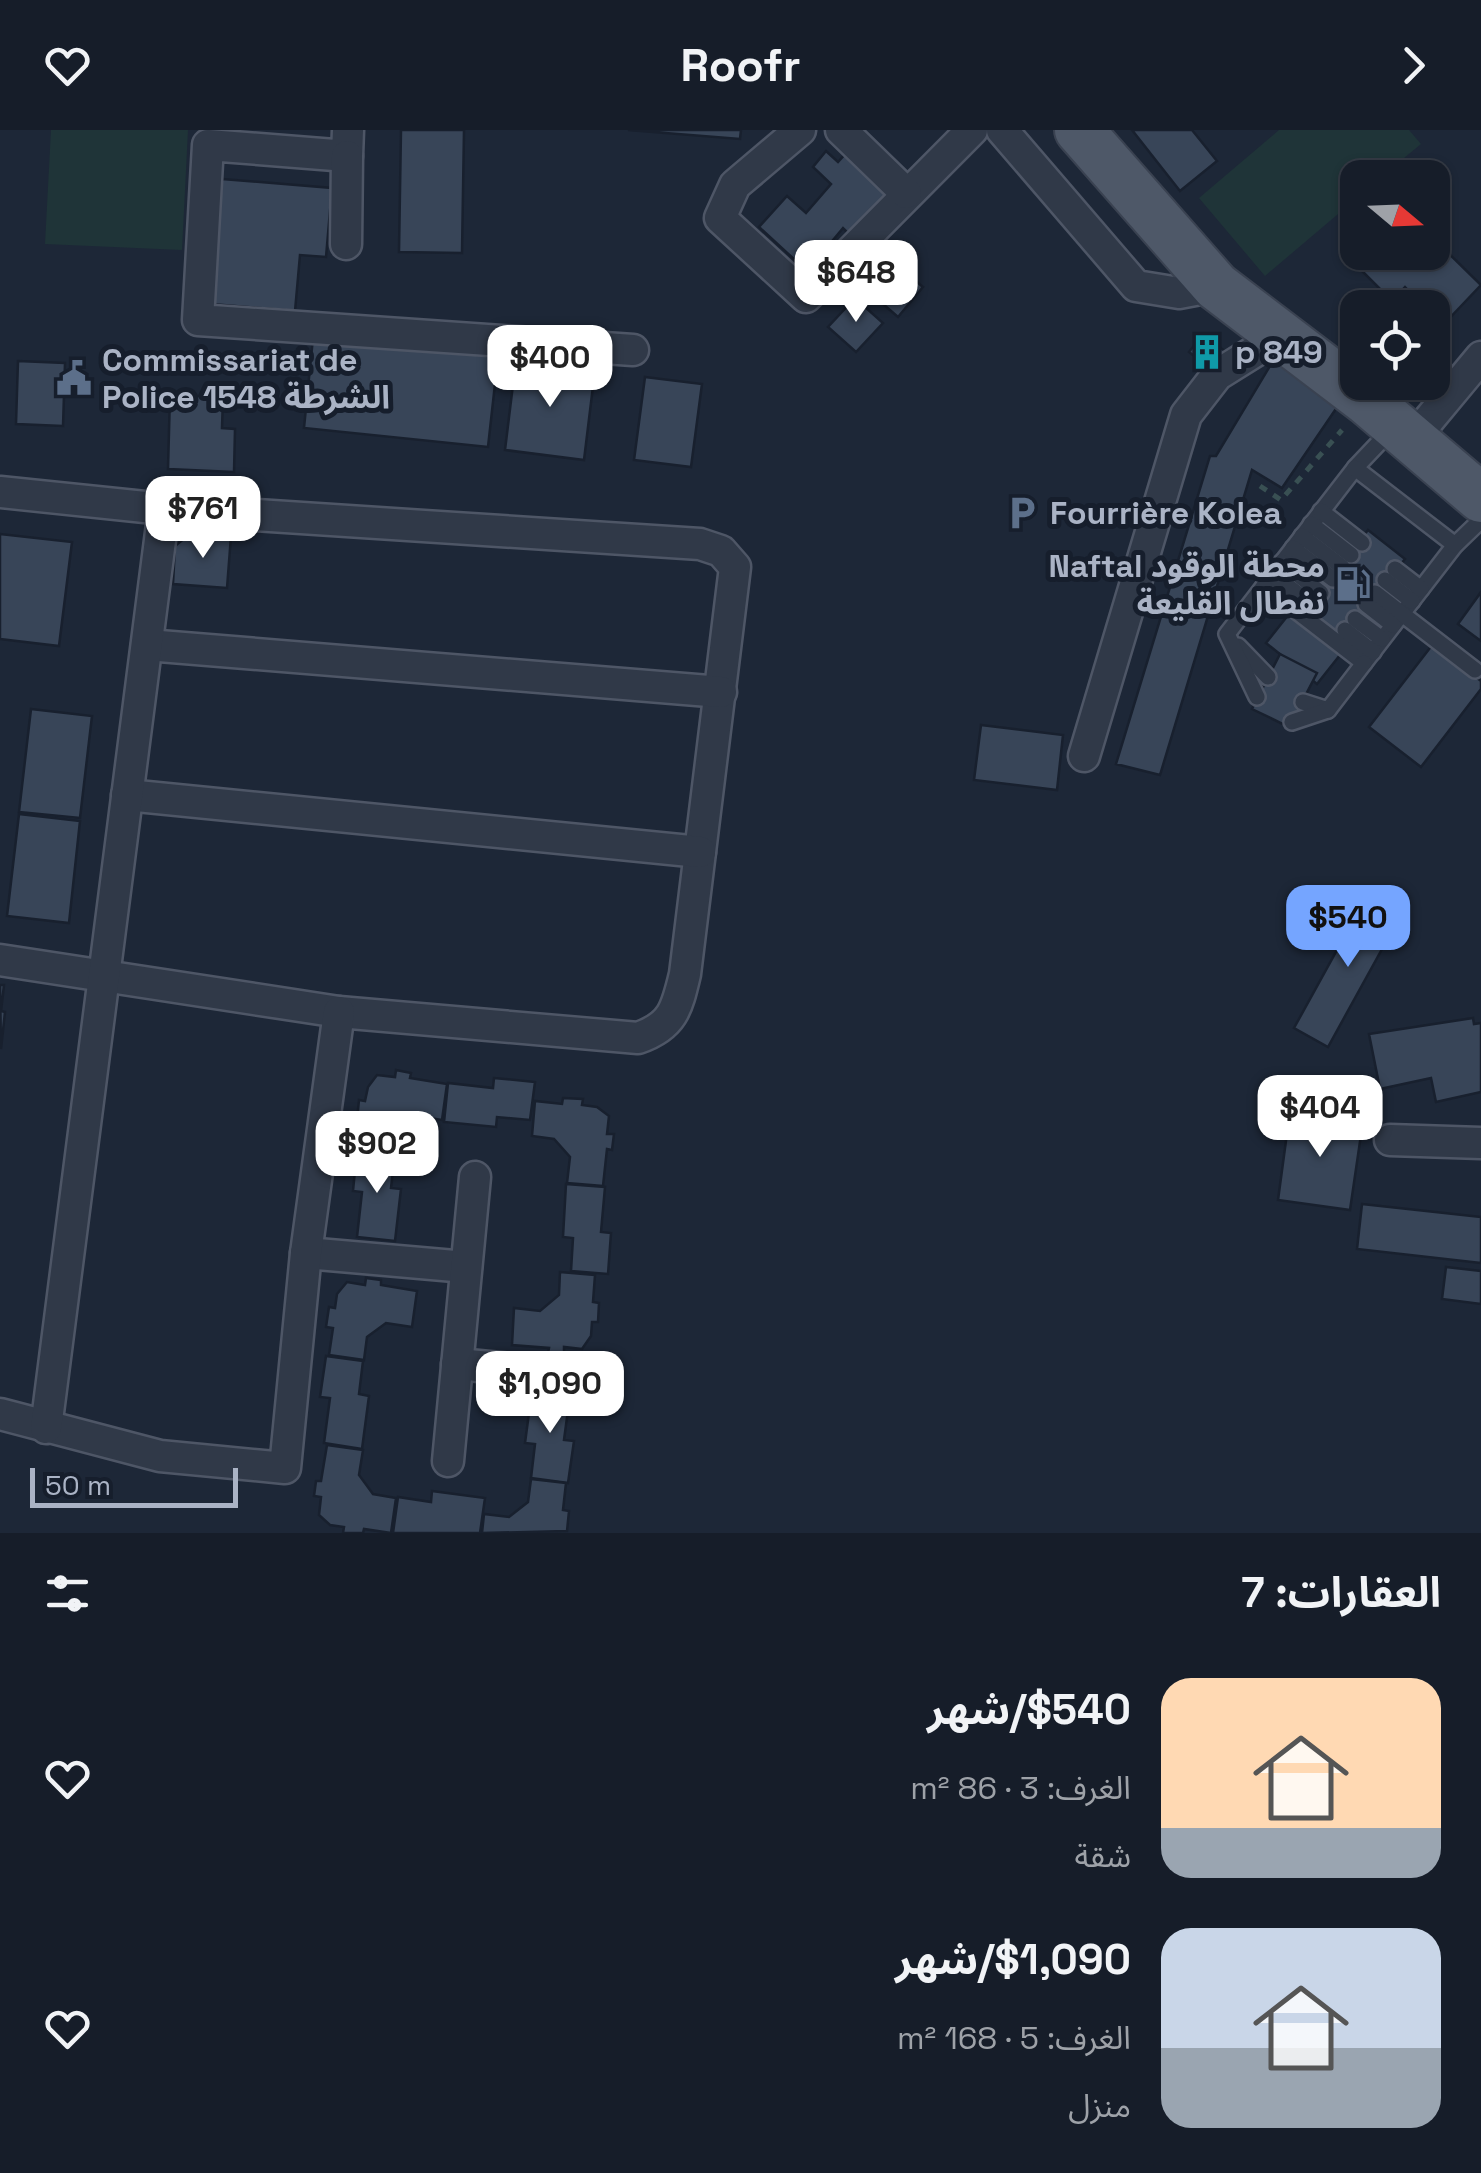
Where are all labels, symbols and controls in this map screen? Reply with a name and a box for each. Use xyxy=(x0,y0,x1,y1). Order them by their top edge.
text: Roofr xyxy=(680,37,801,94)
icon: heart xyxy=(40,38,95,93)
icon: forward xyxy=(1386,38,1441,93)
north arrow xyxy=(1340,160,1450,270)
map controls xyxy=(1340,160,1450,400)
pin: $648 xyxy=(797,240,915,325)
text: $648 xyxy=(817,252,895,292)
button: locate xyxy=(1340,290,1450,400)
pin: $400 xyxy=(491,325,609,410)
place label: p 849 xyxy=(1235,332,1323,372)
building icon: p 849 xyxy=(1188,333,1226,371)
text: $400 xyxy=(509,337,591,377)
place label: Commissariat de Police 1548 الشرطة xyxy=(102,340,390,417)
public building icon: Commissariat de Police 1548 الشرطة xyxy=(55,359,93,397)
pin: $761 xyxy=(144,476,262,561)
text: $761 xyxy=(167,488,239,528)
place label: Fourrière Kolea xyxy=(1050,493,1282,533)
parking icon: Fourrière Kolea xyxy=(1003,494,1041,532)
place label: Naftal محطة الوقود نفطال القليعة xyxy=(1049,546,1325,623)
fuel station icon: Naftal محطة الوقود نفطال القليعة xyxy=(1334,565,1372,603)
pin: $540 xyxy=(1289,885,1407,970)
text: $540 xyxy=(1308,897,1388,937)
pin: $404 xyxy=(1261,1075,1379,1160)
text: $404 xyxy=(1280,1087,1360,1127)
pin: $902 xyxy=(318,1111,436,1196)
text: $902 xyxy=(338,1123,416,1163)
pin: $1,090 xyxy=(469,1351,631,1436)
text: $1,090 xyxy=(498,1363,602,1403)
scale bar xyxy=(30,1463,238,1508)
text: 50 m xyxy=(45,1467,111,1503)
icon: filters xyxy=(40,1566,95,1621)
text: العقارات: 7 xyxy=(1241,1566,1441,1619)
text: $540/شهر xyxy=(927,1683,1131,1736)
icon: home xyxy=(1241,1718,1361,1838)
icon: heart xyxy=(40,1751,95,1806)
text: الغرف: 3 · 86 m² xyxy=(910,1768,1131,1808)
text: شقة xyxy=(1075,1836,1131,1876)
text: $1,090/شهر xyxy=(895,1933,1131,1986)
icon: home xyxy=(1241,1968,1361,2088)
icon: heart xyxy=(40,2001,95,2056)
text: الغرف: 5 · 168 m² xyxy=(897,2018,1131,2058)
text: منزل xyxy=(1068,2086,1131,2126)

